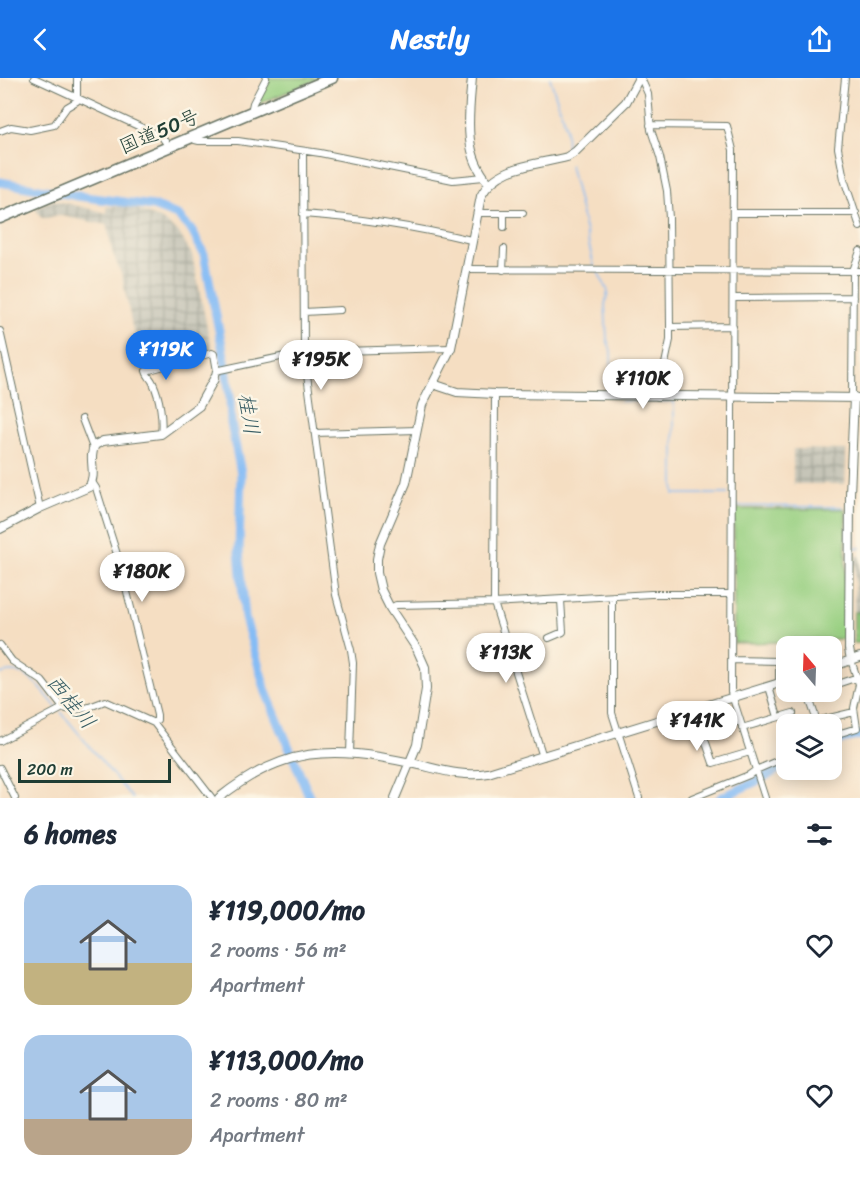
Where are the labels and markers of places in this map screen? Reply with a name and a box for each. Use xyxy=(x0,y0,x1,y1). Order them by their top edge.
pin: ¥119K xyxy=(124,330,208,381)
pin: ¥195K xyxy=(279,340,363,391)
pin: ¥110K xyxy=(601,359,685,410)
pin: ¥180K xyxy=(100,552,184,603)
pin: ¥113K xyxy=(464,633,548,684)
pin: ¥141K xyxy=(655,701,739,752)

